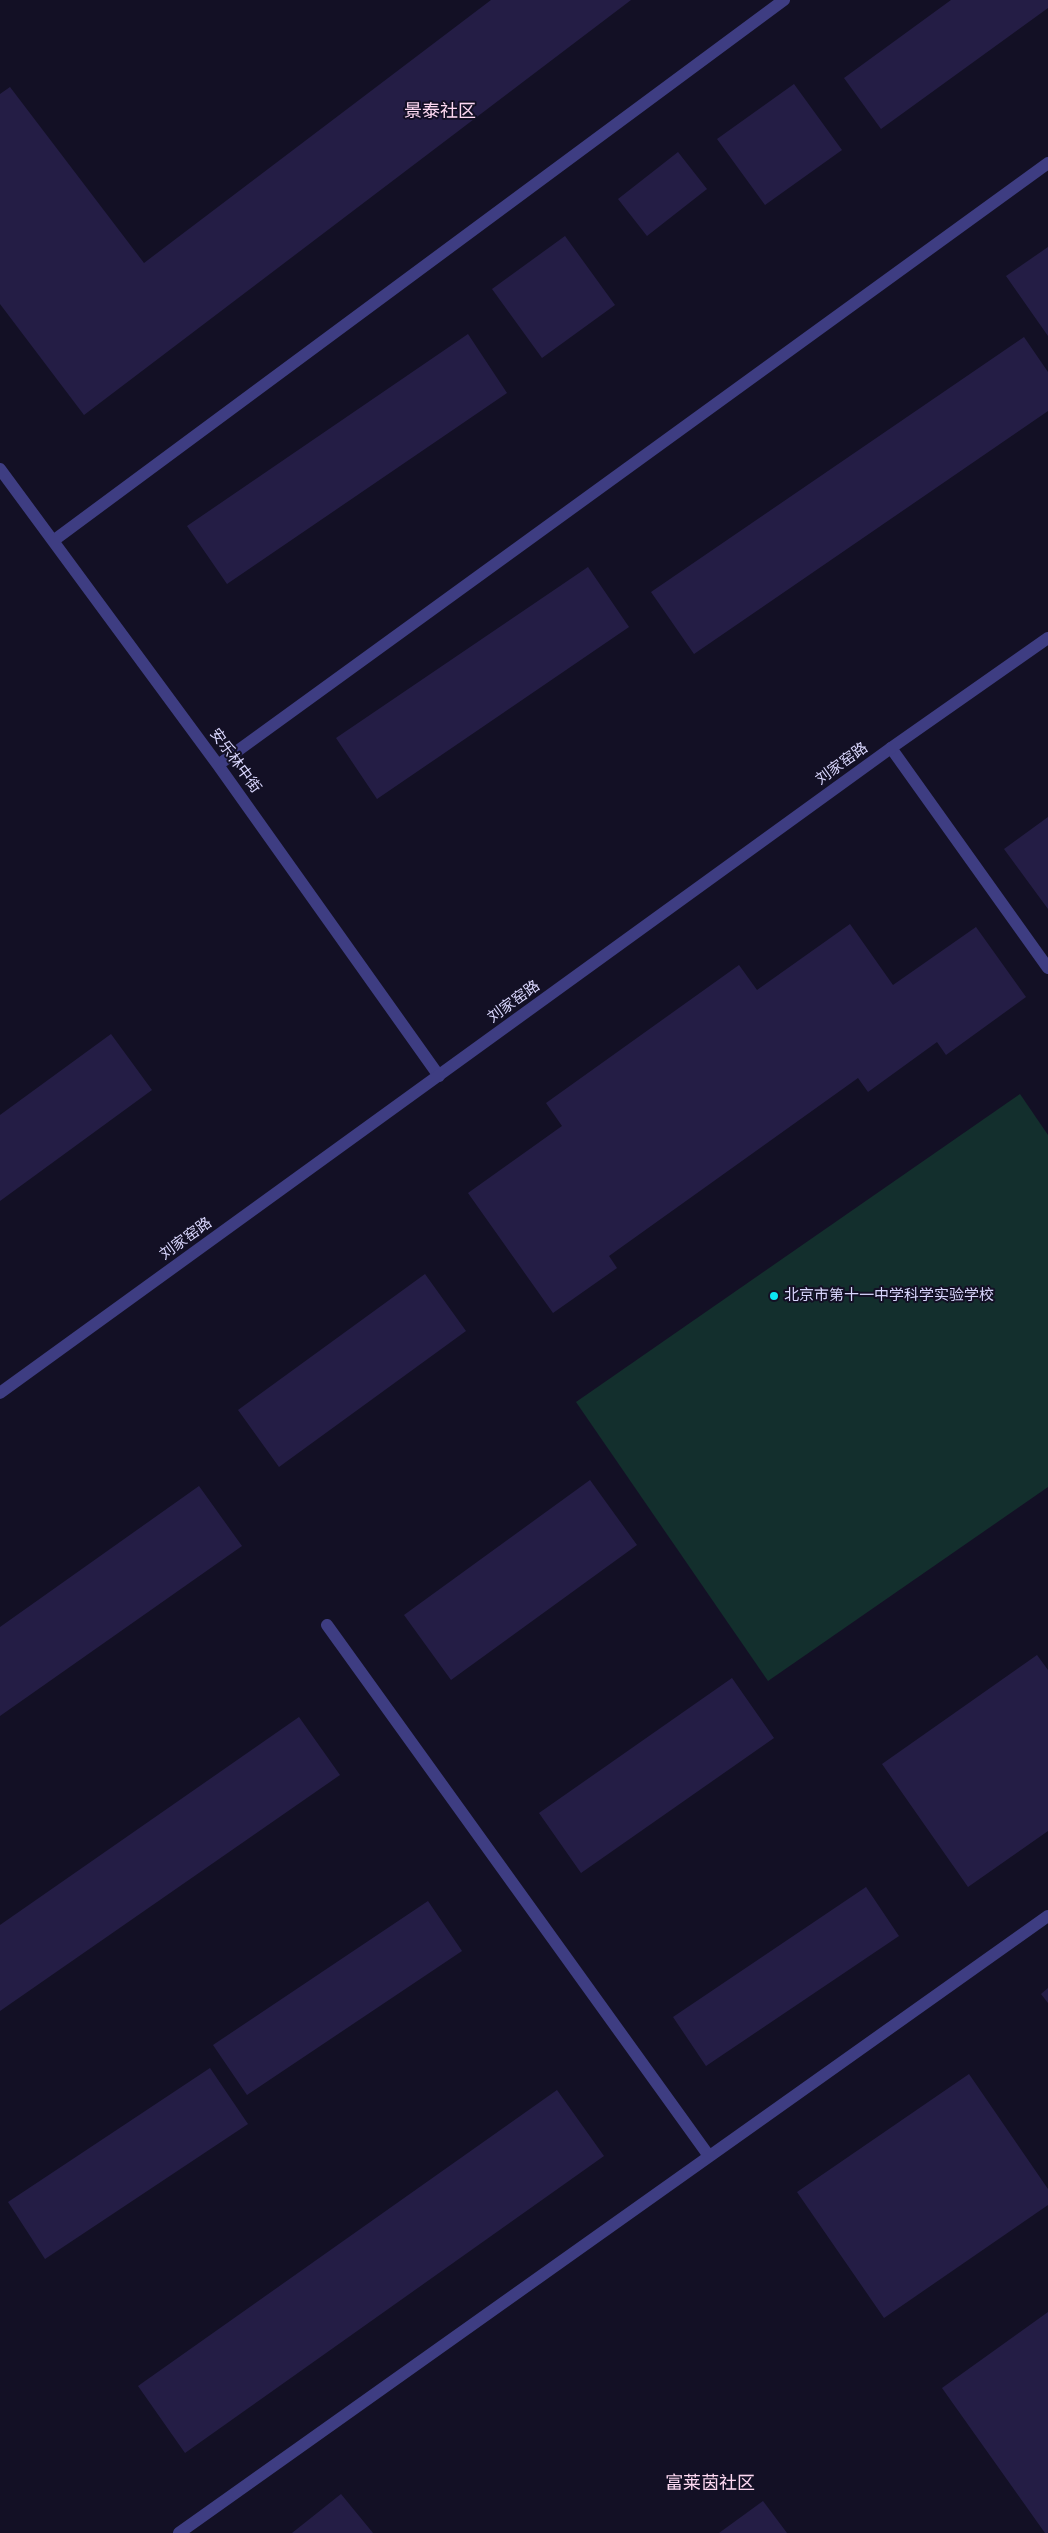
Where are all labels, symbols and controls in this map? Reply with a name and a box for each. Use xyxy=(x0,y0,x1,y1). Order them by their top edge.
district label: 景泰社区 xyxy=(404,101,476,123)
street label: 安乐林中街 xyxy=(206,725,264,797)
street label: 刘家窑路 xyxy=(812,739,872,789)
street label: 刘家窑路 xyxy=(484,977,544,1027)
street label: 刘家窑路 xyxy=(156,1214,216,1264)
place label: 北京市第十一中学科学实验学校 xyxy=(784,1287,994,1305)
marker: 北京市第十一中学科学实验学校 xyxy=(768,1290,780,1302)
district label: 富莱茵社区 xyxy=(665,2473,755,2495)

